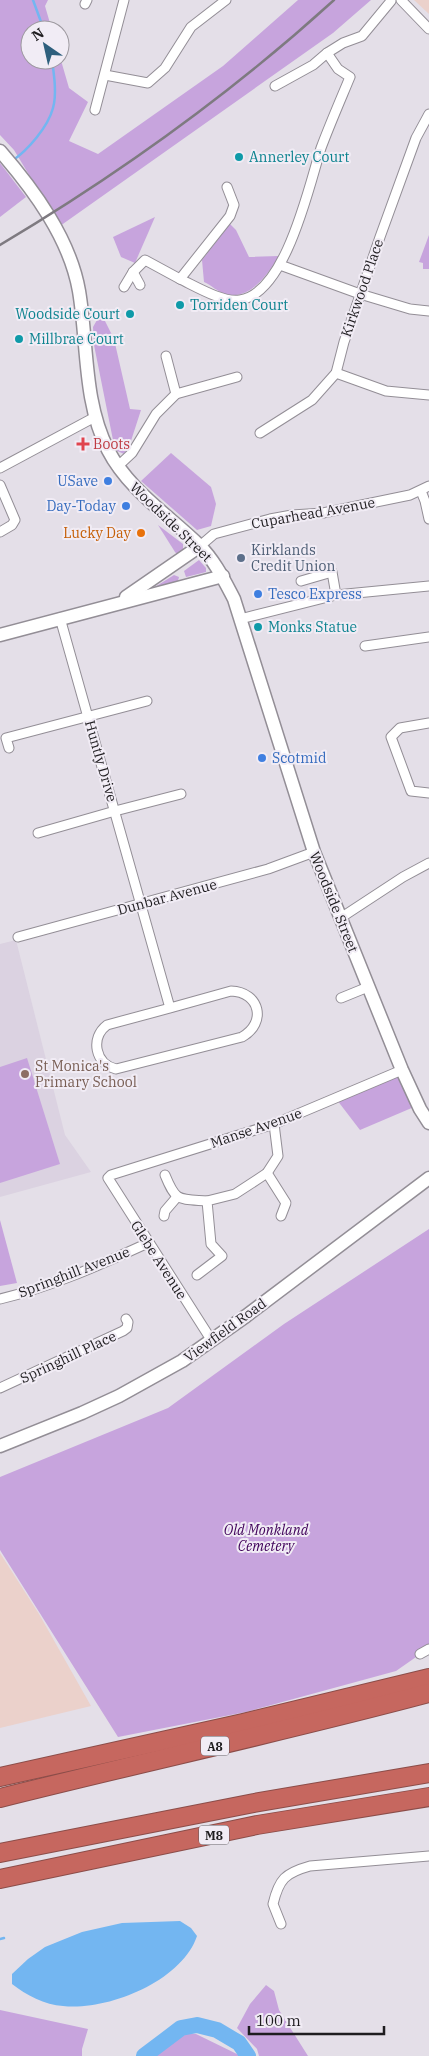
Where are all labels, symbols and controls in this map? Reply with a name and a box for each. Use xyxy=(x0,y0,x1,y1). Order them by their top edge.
north arrow xyxy=(20,20,70,70)
text: N xyxy=(28,24,47,45)
place label: Annerley Court xyxy=(249,148,349,166)
marker: Annerley Court xyxy=(233,151,245,163)
street label: Kirkwood Place xyxy=(337,237,387,339)
place label: Torriden Court xyxy=(190,296,288,314)
marker: Torriden Court xyxy=(174,299,186,311)
place label: Woodside Court xyxy=(15,305,120,323)
marker: Woodside Court xyxy=(124,308,136,320)
place label: Millbrae Court xyxy=(29,330,124,348)
marker: Millbrae Court xyxy=(13,333,25,345)
place label: Boots xyxy=(93,435,130,453)
marker: Boots xyxy=(77,438,89,450)
place label: USave xyxy=(57,472,98,490)
marker: USave xyxy=(102,475,114,487)
street label: Woodside Street xyxy=(126,478,216,566)
street label: Cuparhead Avenue xyxy=(250,493,376,533)
place label: Day-Today xyxy=(46,497,117,515)
marker: Day-Today xyxy=(120,500,132,512)
place label: Lucky Day xyxy=(63,524,132,542)
marker: Lucky Day xyxy=(135,527,147,539)
place label: Kirklands Credit Union xyxy=(251,541,335,575)
marker: Kirklands Credit Union xyxy=(235,552,247,564)
place label: Tesco Express xyxy=(268,585,362,603)
marker: Tesco Express xyxy=(252,588,264,600)
place label: Monks Statue xyxy=(268,618,357,636)
marker: Monks Statue xyxy=(252,621,264,633)
street label: Huntly Drive xyxy=(81,718,121,804)
place label: Scotmid xyxy=(272,749,327,767)
marker: Scotmid xyxy=(256,752,268,764)
street label: Woodside Street xyxy=(306,849,362,955)
street label: Dunbar Avenue xyxy=(115,875,219,919)
place label: St Monica's Primary School xyxy=(35,1057,137,1091)
marker: St Monica's Primary School xyxy=(19,1068,31,1080)
street label: Manse Avenue xyxy=(208,1104,304,1152)
street label: Glebe Avenue xyxy=(127,1217,191,1303)
street label: Springhill Avenue xyxy=(16,1242,132,1302)
street label: Viewfield Road xyxy=(180,1294,270,1366)
street label: Springhill Place xyxy=(17,1327,119,1387)
park label: Old Monkland Cemetery xyxy=(224,1521,309,1555)
road number: A8 xyxy=(201,1736,229,1755)
road number: M8 xyxy=(199,1826,229,1844)
scale bar xyxy=(249,2004,384,2036)
text: 100 m xyxy=(256,2011,301,2030)

